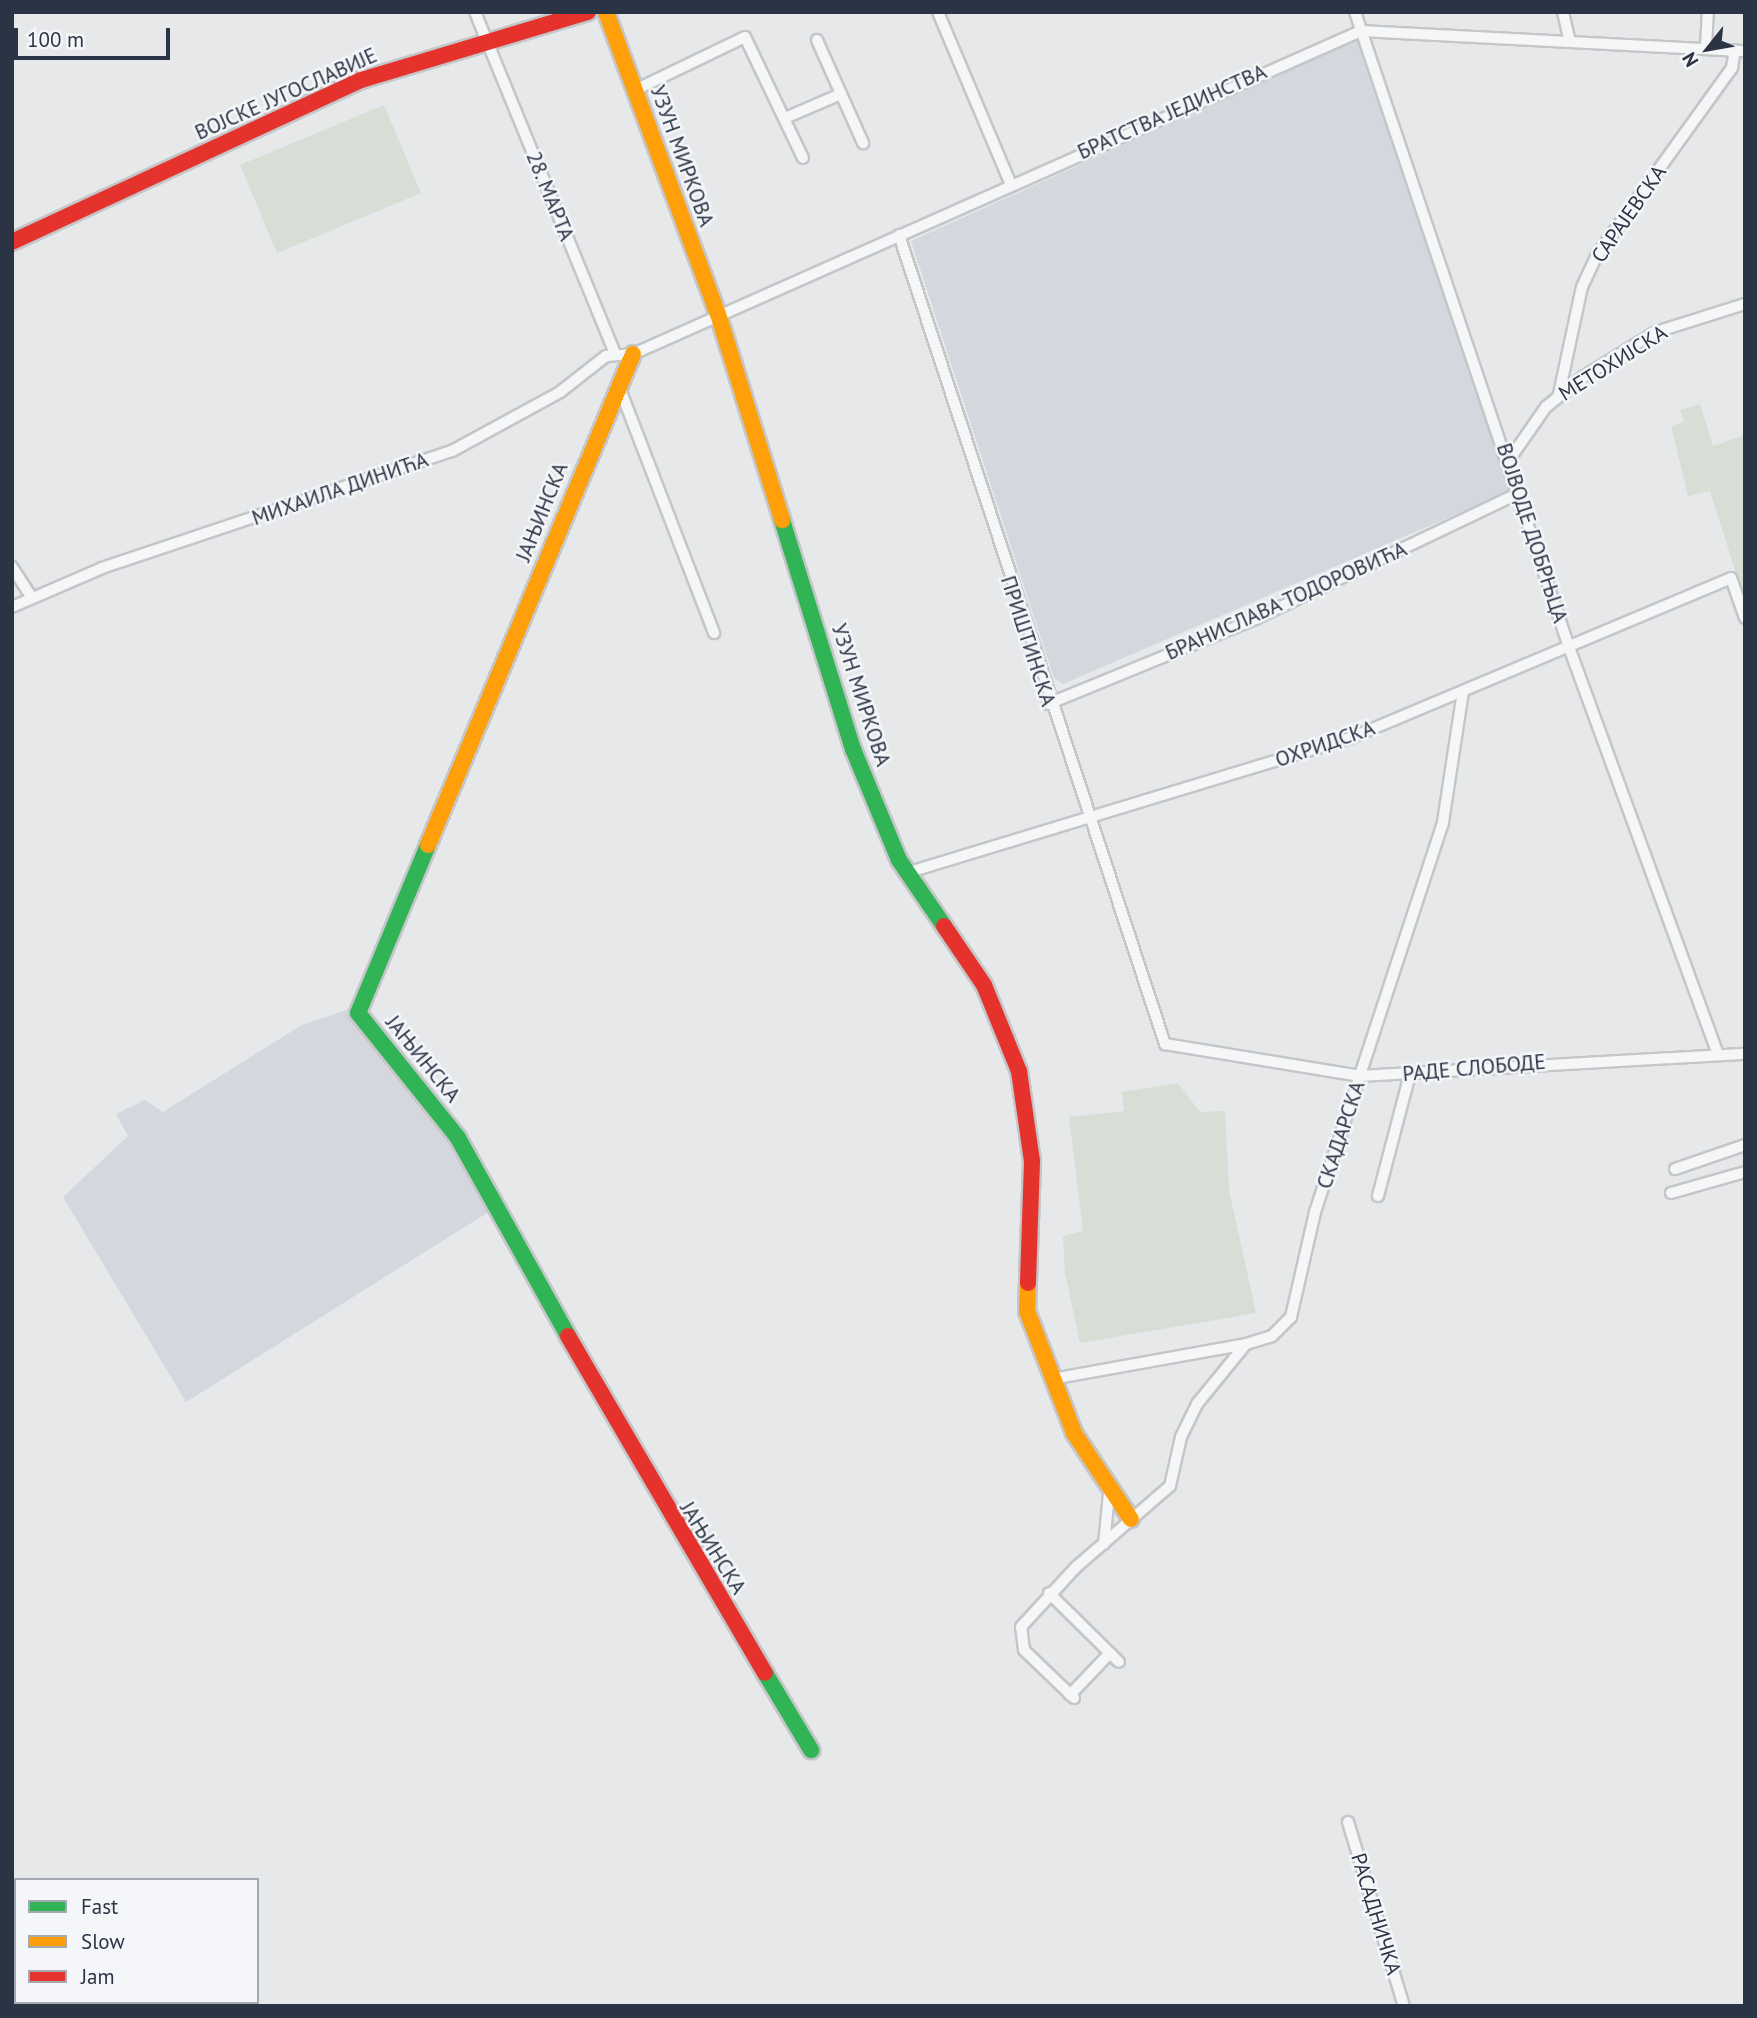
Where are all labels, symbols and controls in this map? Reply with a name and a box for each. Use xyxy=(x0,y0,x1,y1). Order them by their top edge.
scale bar xyxy=(18,14,173,58)
north arrow xyxy=(1673,14,1743,84)
text: 100 m xyxy=(27,26,84,53)
street label: ВОЈСКЕ ЈУГОСЛАВИЈЕ xyxy=(191,43,381,145)
text: N xyxy=(1677,48,1704,71)
street label: БРАТСТВА ЈЕДИНСТВА xyxy=(1073,59,1271,165)
street label: УЗУН МИРКОВА xyxy=(645,82,719,230)
street label: 28. МАРТА xyxy=(520,147,580,245)
street label: САРАЈЕВСКА xyxy=(1586,160,1672,268)
street label: МЕТОХИЈСКА xyxy=(1554,320,1672,406)
street label: ВОЈВОДЕ ДОБРЊЦА xyxy=(1491,440,1573,626)
street label: МИХАИЛА ДИНИЋА xyxy=(248,447,432,531)
street label: ЈАЊИНСКА xyxy=(511,459,573,565)
street label: БРАНИСЛАВА ТОДОРОВИЋА xyxy=(1161,536,1411,666)
street label: ПРИШТИНСКА xyxy=(995,573,1061,709)
street label: УЗУН МИРКОВА xyxy=(826,621,896,769)
street label: ОХРИДСКА xyxy=(1272,715,1378,773)
street label: ЈАЊИНСКА xyxy=(380,1011,466,1107)
street label: РАДЕ СЛОБОДЕ xyxy=(1401,1049,1547,1087)
street label: СКАДАРСКА xyxy=(1312,1078,1370,1192)
street label: ЈАЊИНСКА xyxy=(675,1497,751,1599)
street label: РАСАДНИЧКА xyxy=(1346,1850,1406,1978)
legend xyxy=(14,1878,259,2004)
text: Fast xyxy=(81,1893,118,1920)
text: Slow xyxy=(81,1928,125,1955)
text: Jam xyxy=(81,1963,115,1990)

